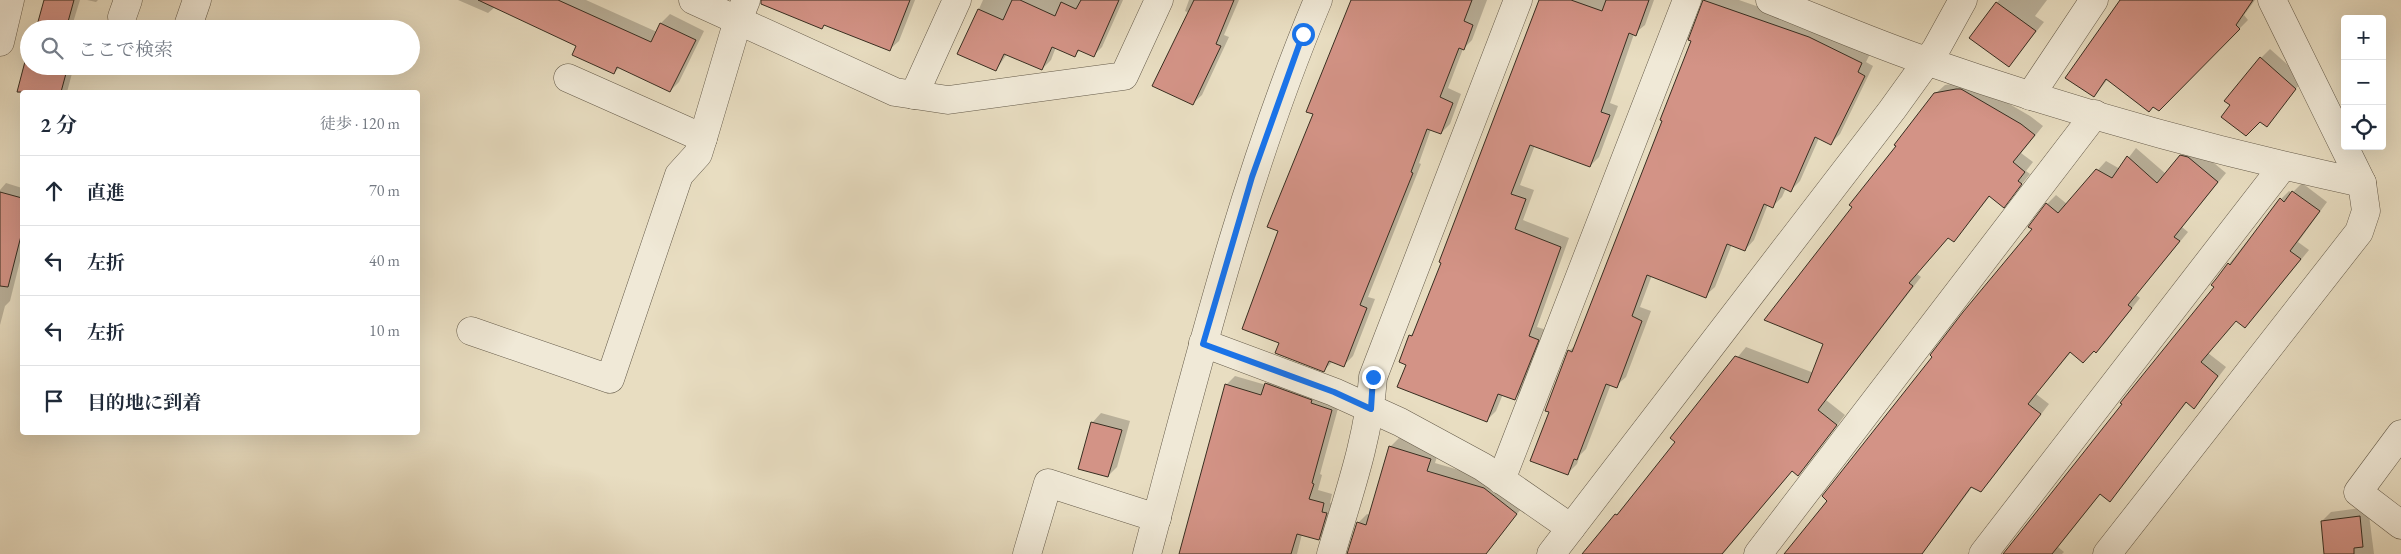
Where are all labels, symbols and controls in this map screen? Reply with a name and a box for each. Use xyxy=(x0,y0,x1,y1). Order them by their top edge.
map controls xyxy=(2341,15,2386,150)
button: + xyxy=(2341,15,2386,60)
search box xyxy=(20,20,420,75)
route start xyxy=(1292,23,1315,46)
icon: search xyxy=(38,34,66,62)
text: ここで検索 xyxy=(78,37,173,62)
button: − xyxy=(2341,60,2386,105)
button: locate xyxy=(2341,105,2386,150)
text: 2 分 xyxy=(40,111,77,138)
text: 徒歩 · 120 m xyxy=(320,113,400,134)
icon: ahead xyxy=(40,177,68,205)
text: 直進 xyxy=(87,180,125,205)
text: 70 m xyxy=(369,180,400,201)
icon: left xyxy=(40,247,68,275)
text: 左折 xyxy=(87,250,125,275)
text: 40 m xyxy=(369,250,400,271)
icon: left xyxy=(40,317,68,345)
text: 左折 xyxy=(87,320,125,345)
text: 10 m xyxy=(369,320,400,341)
route end xyxy=(1362,366,1385,389)
icon: arrive xyxy=(40,387,68,415)
text: 目的地に到着 xyxy=(87,390,201,415)

